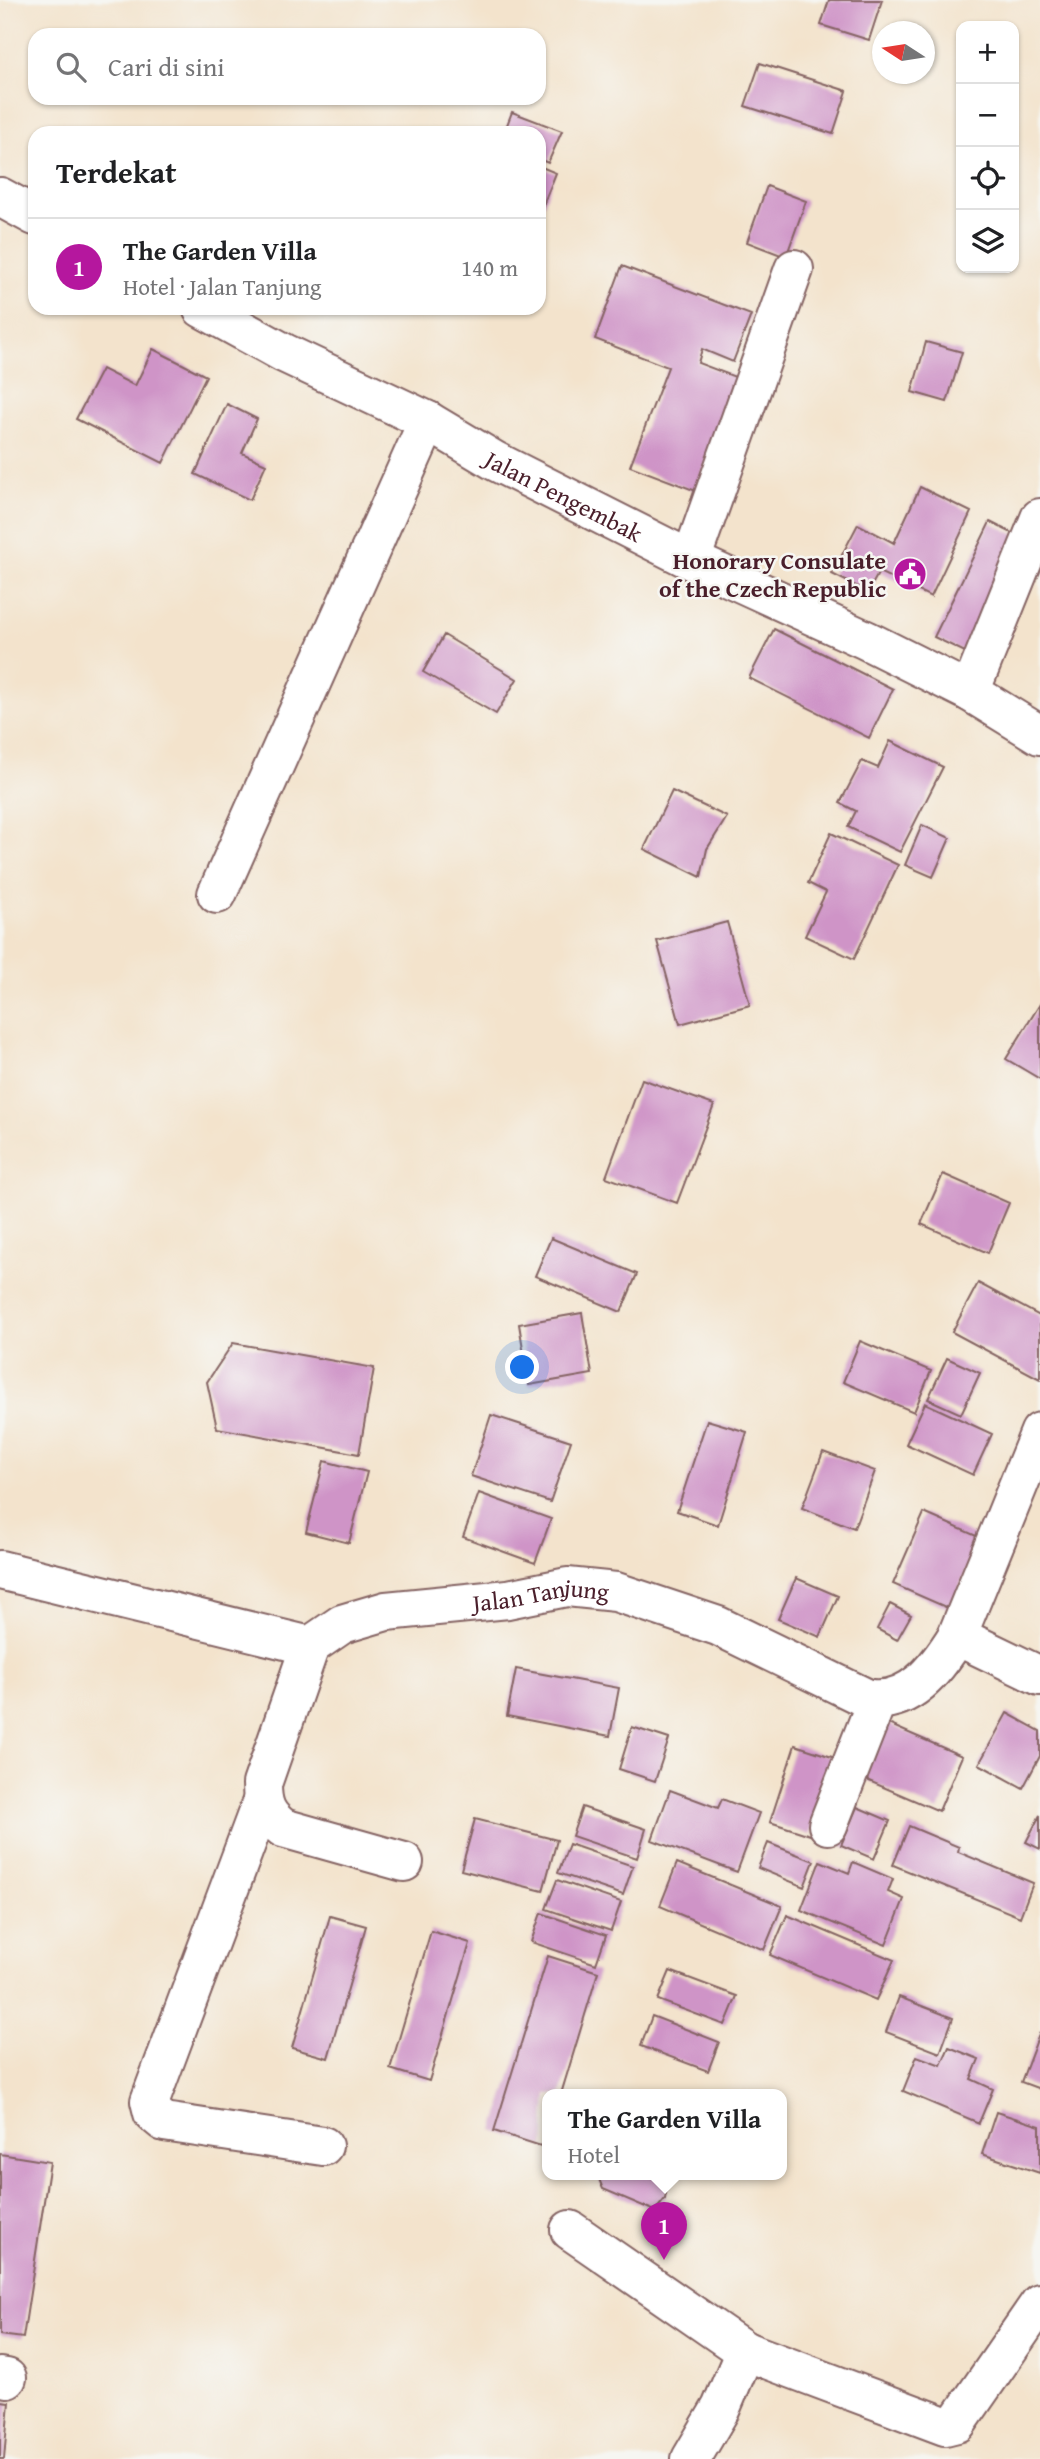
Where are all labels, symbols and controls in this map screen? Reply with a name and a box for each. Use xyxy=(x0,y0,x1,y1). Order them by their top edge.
north arrow xyxy=(872,21,935,84)
map controls xyxy=(956,21,1019,273)
button: + xyxy=(956,21,1019,84)
search box xyxy=(28,28,546,105)
text: Cari di sini xyxy=(108,47,225,86)
icon: search xyxy=(52,48,90,86)
button: − xyxy=(956,84,1019,147)
button: locate xyxy=(956,147,1019,210)
text: Terdekat xyxy=(56,150,176,194)
button: layers xyxy=(956,210,1019,273)
text: The Garden Villa xyxy=(123,231,317,270)
text: 1 xyxy=(73,251,85,284)
text: 140 m xyxy=(461,251,518,284)
text: Hotel · Jalan Tanjung xyxy=(123,270,322,303)
street label: Jalan Pengembak xyxy=(476,440,649,551)
place label: Honorary Consulate of the Czech Republic xyxy=(659,543,886,606)
public building icon: Honorary Consulate of the Czech Republic xyxy=(891,555,929,593)
your location xyxy=(505,1350,539,1384)
street label: Jalan Tanjung xyxy=(468,1569,611,1620)
popup xyxy=(542,2089,787,2180)
text: The Garden Villa xyxy=(568,2099,761,2138)
text: Hotel xyxy=(568,2138,620,2171)
pin: 1 xyxy=(641,2202,687,2260)

